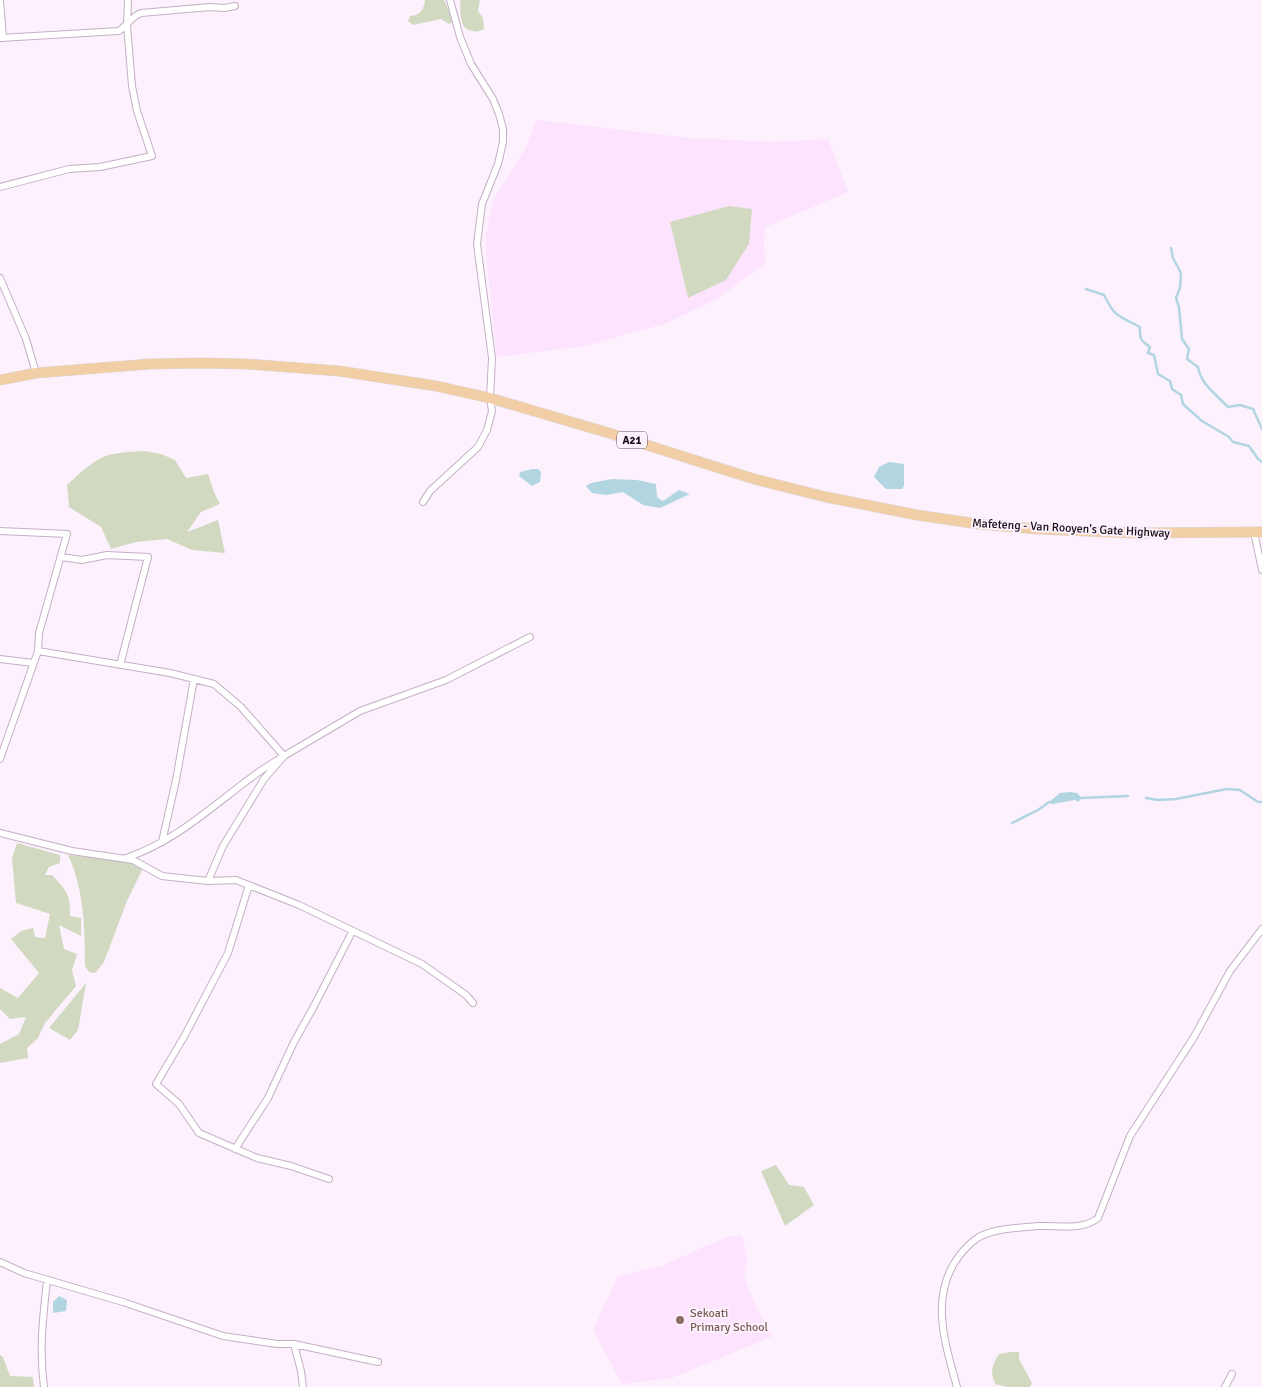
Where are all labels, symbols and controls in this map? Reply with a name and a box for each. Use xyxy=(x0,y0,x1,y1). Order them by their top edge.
road number: A21 xyxy=(617,432,647,448)
street label: Mafeteng - Van Rooyen's Gate Highway xyxy=(972,516,1171,541)
place label: Sekoati Primary School xyxy=(690,1306,768,1335)
marker: Sekoati Primary School xyxy=(674,1314,686,1326)

